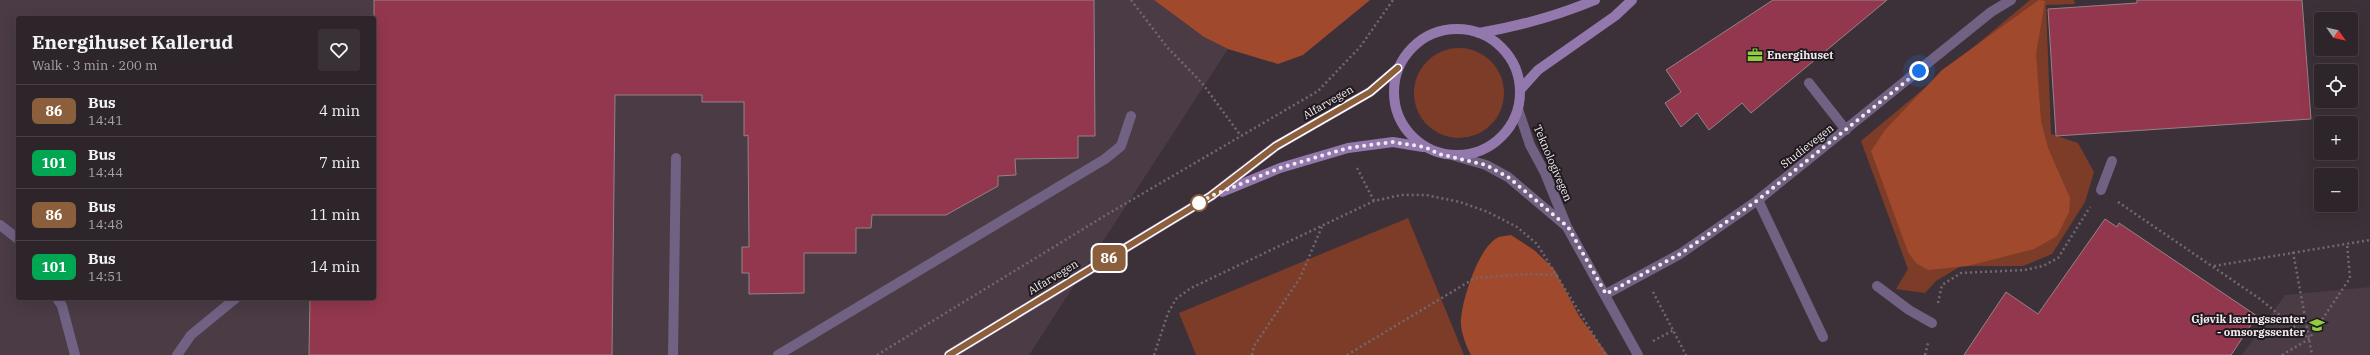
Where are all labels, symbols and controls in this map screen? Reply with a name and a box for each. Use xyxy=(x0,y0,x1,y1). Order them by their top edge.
north arrow xyxy=(2314,12,2358,56)
map controls xyxy=(2314,12,2358,212)
button: heart xyxy=(318,29,360,71)
text: Energihuset Kallerud xyxy=(32,30,233,54)
office icon: Energihuset xyxy=(1746,46,1764,64)
place label: Energihuset xyxy=(1767,48,1833,62)
text: Walk · 3 min · 200 m xyxy=(32,57,157,74)
your location xyxy=(1909,61,1929,81)
button: locate xyxy=(2314,64,2358,108)
street label: Alfarvegen xyxy=(1300,82,1356,122)
text: Bus xyxy=(88,93,116,112)
text: 4 min xyxy=(319,101,360,120)
text: 86 xyxy=(46,102,62,120)
text: 14:41 xyxy=(88,112,123,129)
button: + xyxy=(2314,116,2358,160)
street label: Studievegen xyxy=(1778,121,1836,171)
street label: Teknologivegen xyxy=(1531,123,1575,203)
text: Bus xyxy=(88,145,116,164)
text: 7 min xyxy=(319,153,360,172)
text: 101 xyxy=(41,154,67,172)
text: 14:44 xyxy=(88,164,123,181)
button: − xyxy=(2314,168,2358,212)
unlabelled marker xyxy=(1190,194,1208,212)
text: Bus xyxy=(88,197,116,216)
text: 11 min xyxy=(310,205,360,224)
text: 86 xyxy=(46,206,62,224)
text: 14:48 xyxy=(88,216,123,233)
line badge: 86 xyxy=(1091,245,1127,271)
text: Bus xyxy=(88,249,116,268)
text: 86 xyxy=(1101,249,1117,267)
text: 14 min xyxy=(310,257,360,276)
street label: Alfarvegen xyxy=(1025,257,1081,297)
text: 101 xyxy=(41,258,67,276)
text: 14:51 xyxy=(88,268,123,285)
place label: Gjøvik læringssenter - omsorgssenter xyxy=(2191,312,2306,339)
school or university icon: Gjøvik læringssenter - omsorgssenter xyxy=(2308,316,2326,334)

